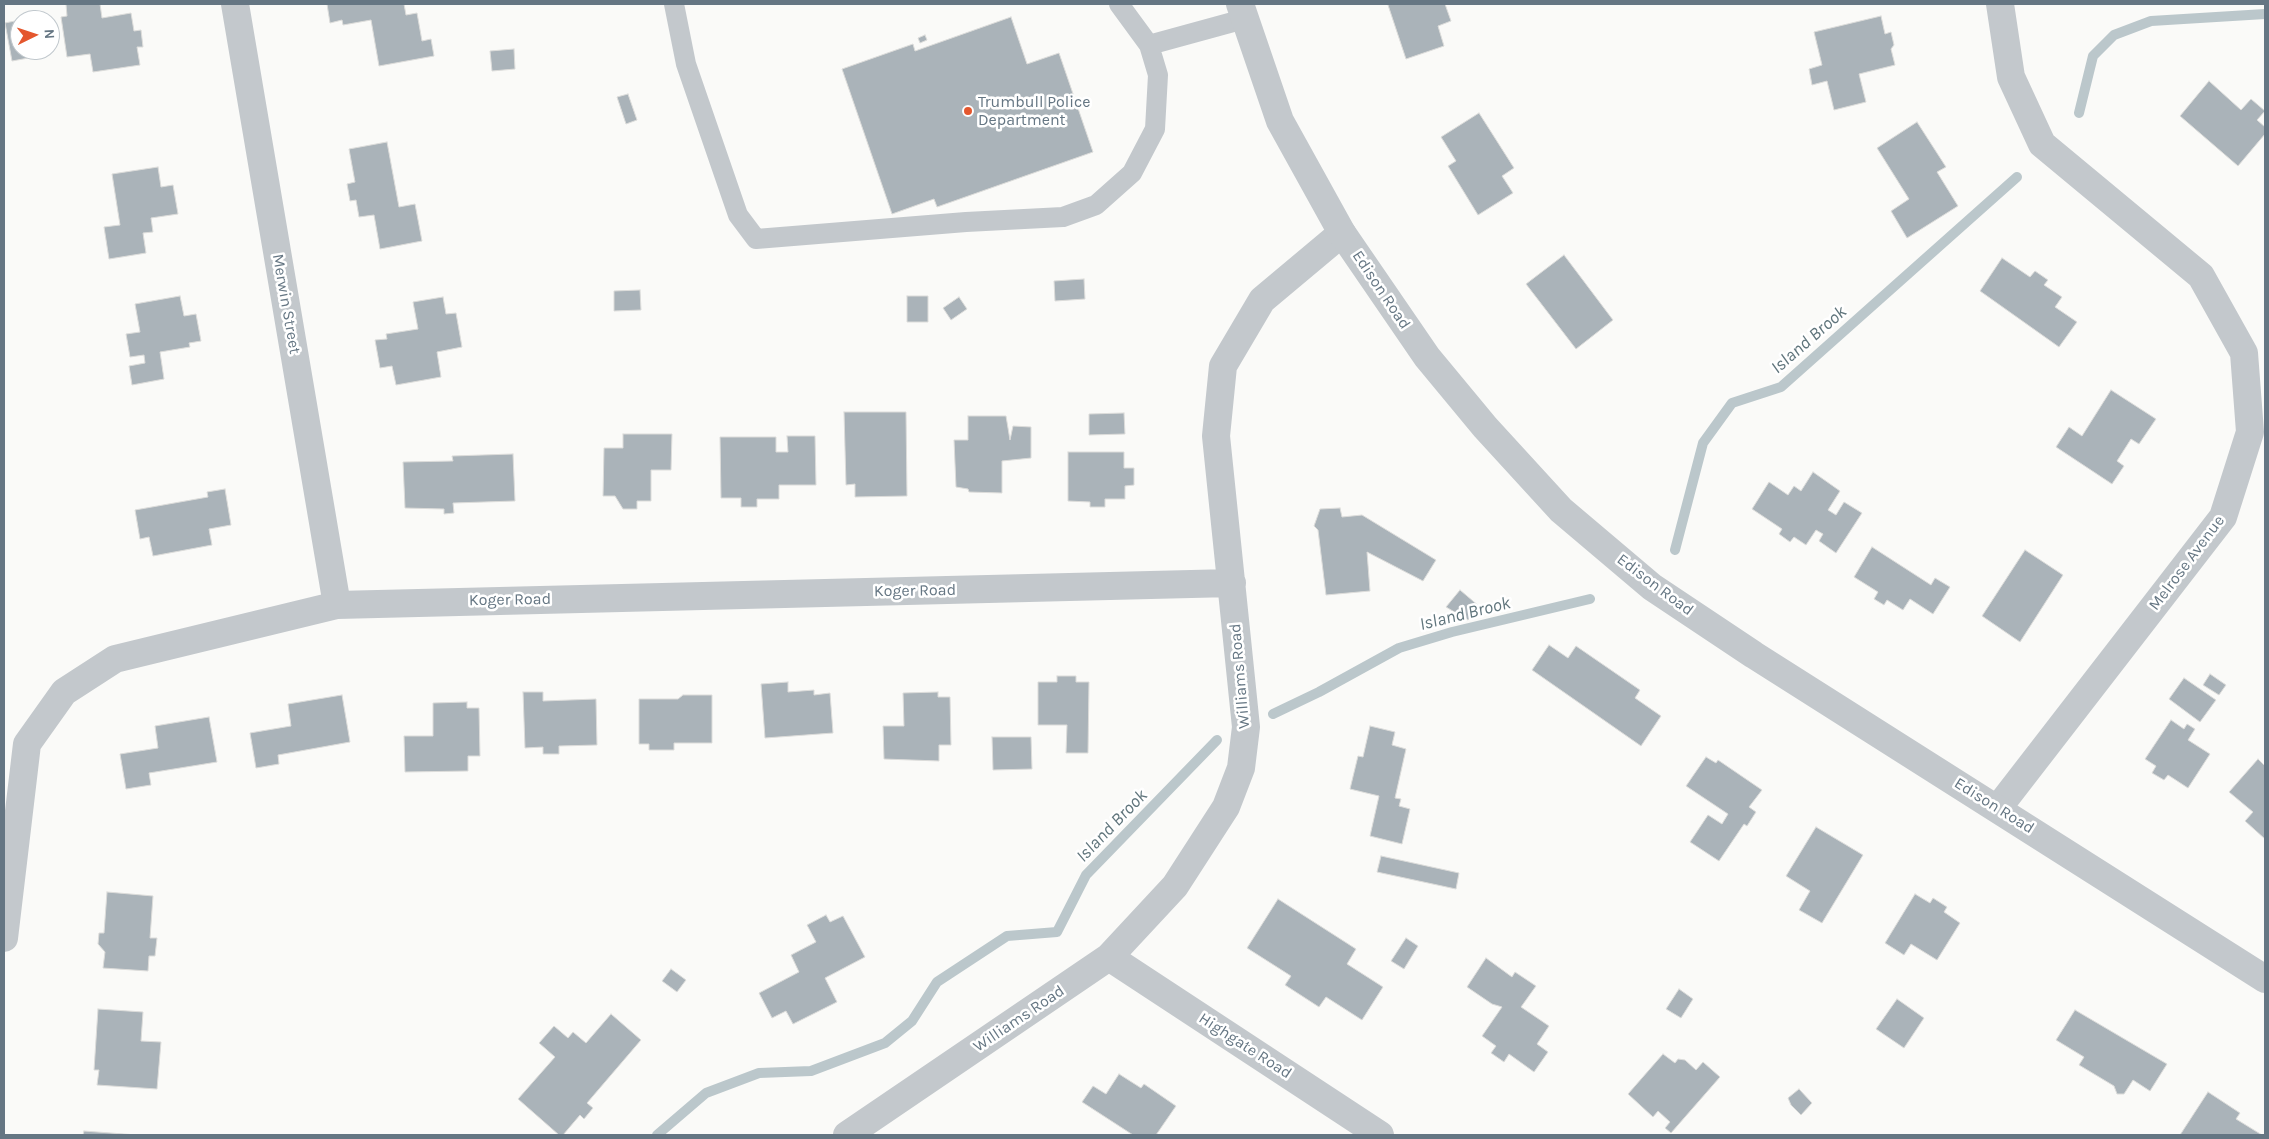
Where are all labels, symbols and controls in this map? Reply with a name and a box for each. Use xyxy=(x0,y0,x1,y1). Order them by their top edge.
north arrow xyxy=(10,10,60,60)
text: N xyxy=(41,28,58,40)
place label: Trumbull Police Department xyxy=(978,92,1091,130)
marker: Trumbull Police Department xyxy=(962,105,974,117)
street label: Edison Road xyxy=(1348,247,1414,333)
street label: Merwin Street xyxy=(268,252,304,356)
water label: Island Brook xyxy=(1767,301,1851,379)
street label: Melrose Avenue xyxy=(2145,512,2229,614)
street label: Edison Road xyxy=(1613,550,1697,620)
street label: Koger Road xyxy=(874,581,956,601)
street label: Koger Road xyxy=(469,590,551,610)
water label: Island Brook xyxy=(1417,592,1513,636)
street label: Williams Road xyxy=(1226,623,1254,729)
street label: Edison Road xyxy=(1950,774,2038,838)
water label: Island Brook xyxy=(1072,785,1152,867)
street label: Williams Road xyxy=(970,982,1068,1056)
street label: Highgate Road xyxy=(1195,1009,1295,1083)

